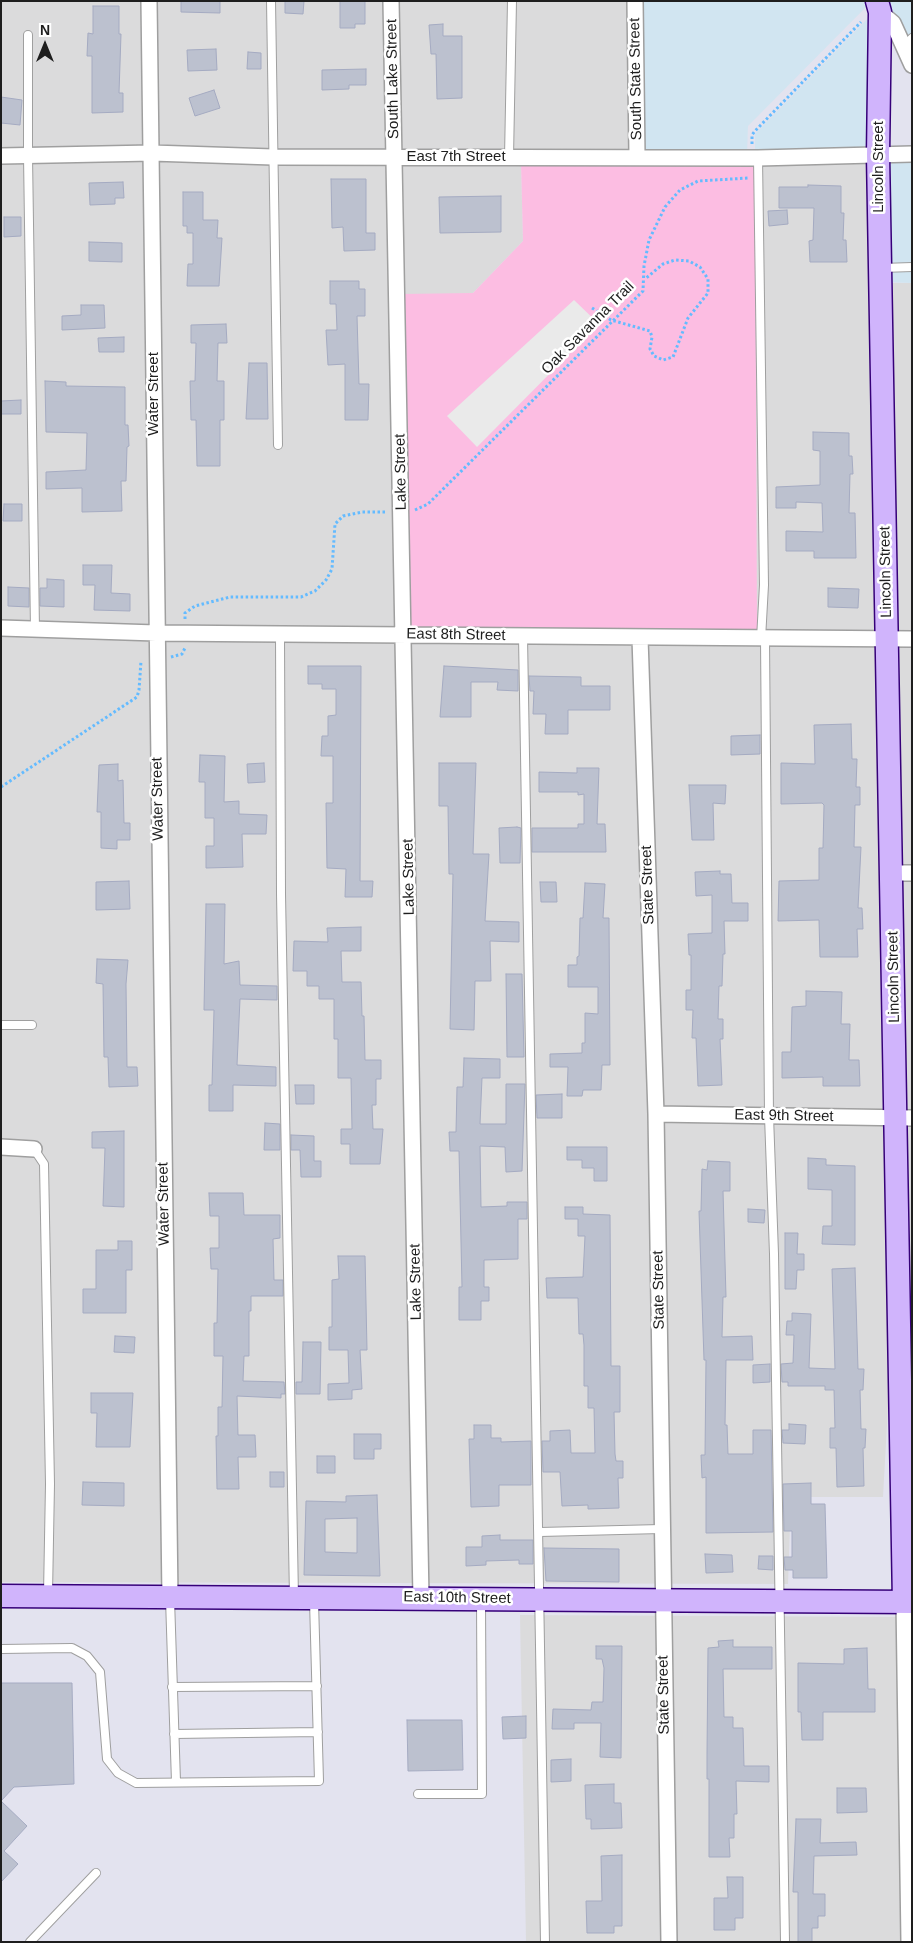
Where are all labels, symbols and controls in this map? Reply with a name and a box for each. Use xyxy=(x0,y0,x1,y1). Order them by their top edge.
street label: South State Street xyxy=(626,18,646,140)
street label: South Lake Street xyxy=(383,19,403,139)
north arrow xyxy=(20,20,70,70)
text: N xyxy=(40,22,50,38)
street label: Lincoln Street xyxy=(870,121,888,213)
street label: East 7th Street xyxy=(406,148,506,166)
street label: Oak Savanna Trail xyxy=(538,278,638,378)
street label: Water Street xyxy=(145,352,163,436)
street label: Lake Street xyxy=(391,433,411,511)
street label: Lincoln Street xyxy=(876,526,896,618)
street label: East 8th Street xyxy=(406,625,506,645)
street label: Water Street xyxy=(148,757,168,841)
street label: Lake Street xyxy=(399,838,419,916)
street label: State Street xyxy=(638,845,658,925)
street label: Lincoln Street xyxy=(884,931,904,1023)
street label: East 9th Street xyxy=(734,1106,834,1126)
street label: Water Street xyxy=(154,1162,174,1246)
street label: Lake Street xyxy=(406,1243,426,1321)
street label: State Street xyxy=(649,1250,669,1330)
street label: East 10th Street xyxy=(403,1588,511,1608)
street label: State Street xyxy=(654,1655,674,1735)

